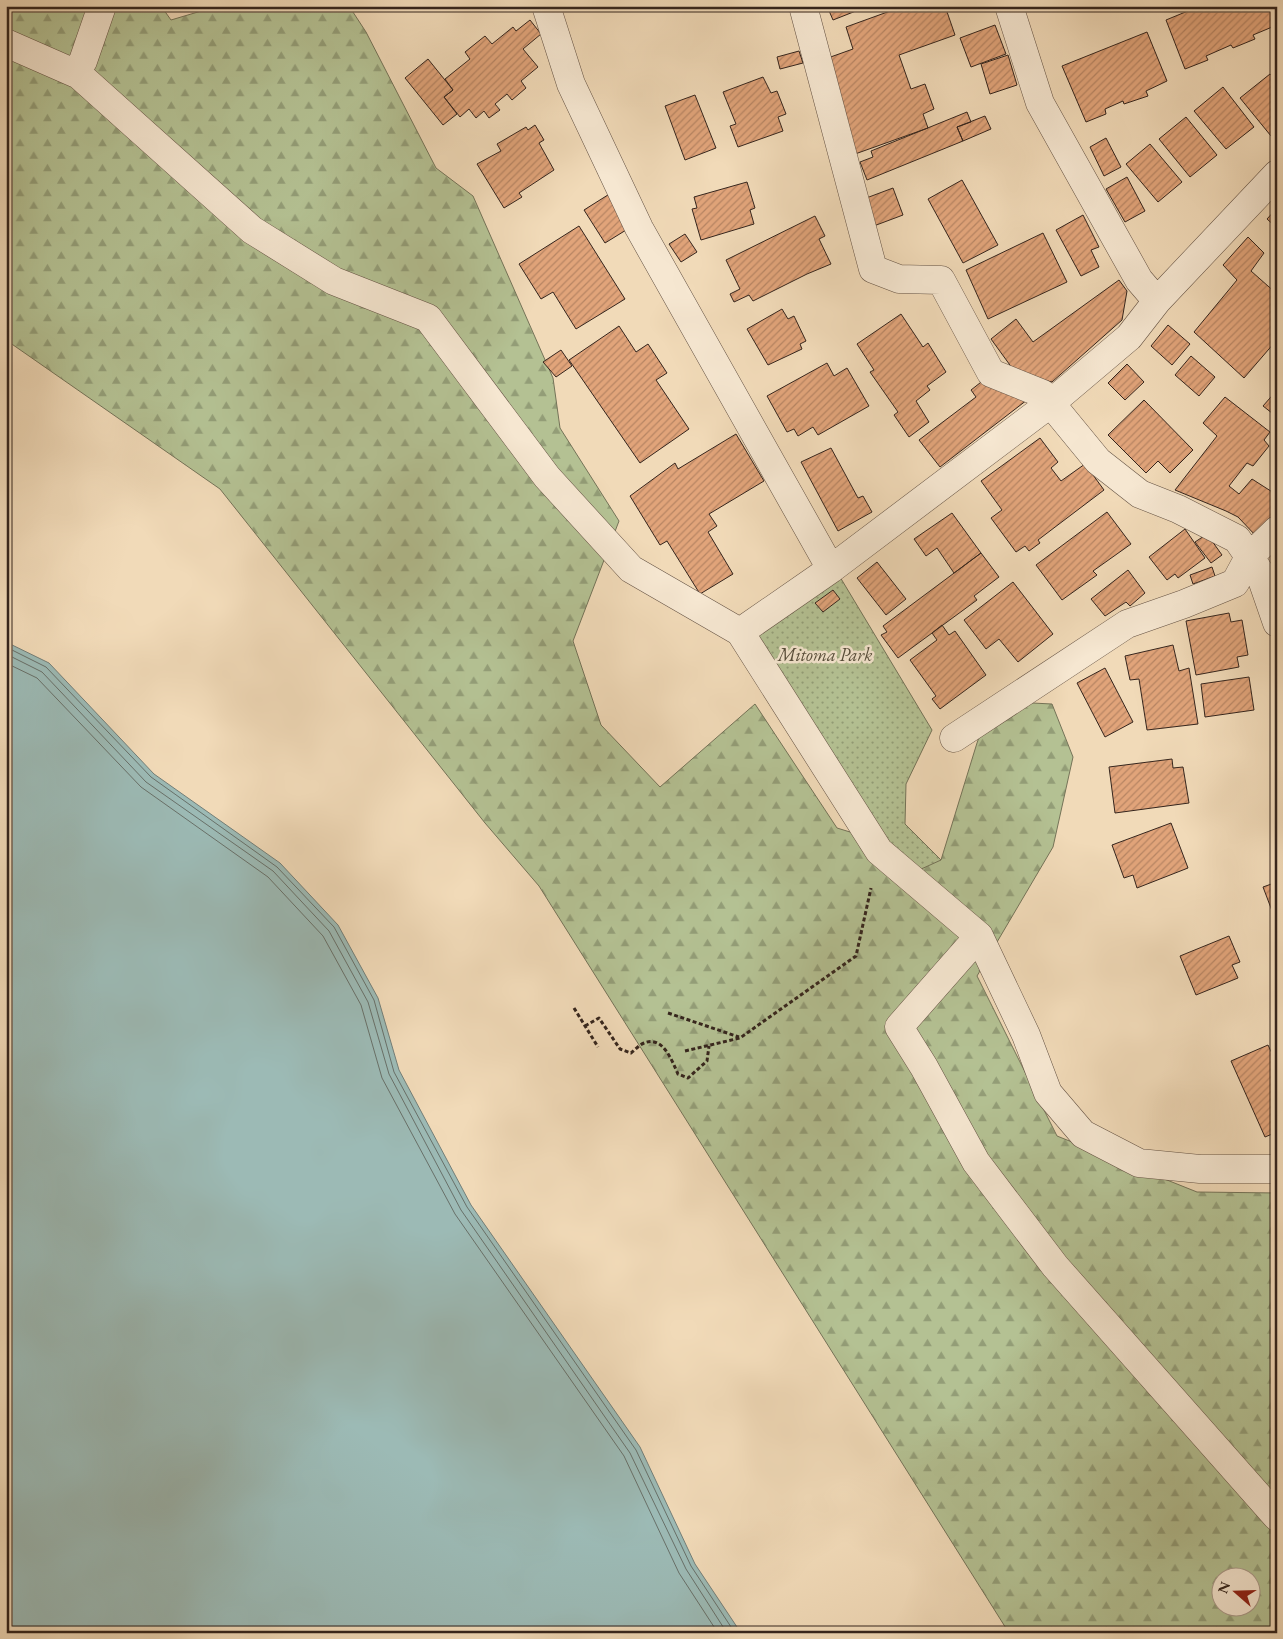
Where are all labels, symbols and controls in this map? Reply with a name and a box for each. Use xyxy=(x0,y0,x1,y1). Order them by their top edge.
park label: Mitoma Park xyxy=(777,643,872,666)
north arrow xyxy=(1210,1566,1260,1616)
text: N xyxy=(1213,1579,1234,1596)

